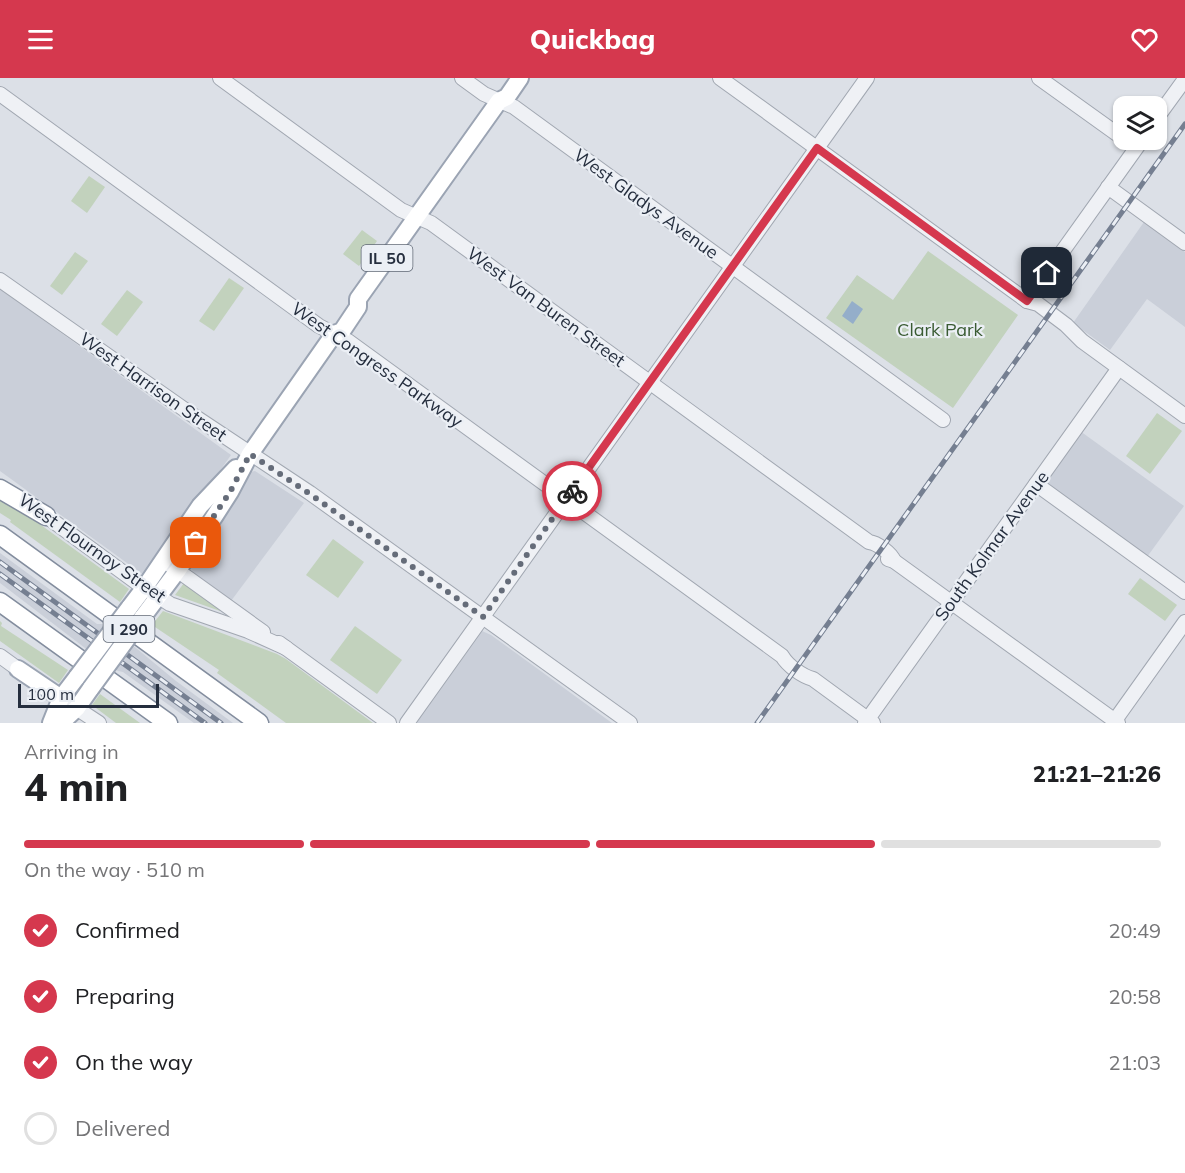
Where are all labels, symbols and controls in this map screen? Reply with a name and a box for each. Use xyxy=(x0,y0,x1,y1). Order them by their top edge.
text: Quickbag xyxy=(530,22,655,56)
icon: menu xyxy=(24,23,57,56)
icon: heart xyxy=(1128,23,1161,56)
map controls xyxy=(1113,96,1167,150)
button: layers xyxy=(1113,96,1167,150)
street label: West Gladys Avenue xyxy=(569,143,723,264)
street label: West Van Buren Street xyxy=(463,241,630,372)
road number: IL 50 xyxy=(362,245,412,271)
pin xyxy=(1021,247,1072,298)
icon: home xyxy=(1030,256,1063,289)
street label: West Congress Parkway xyxy=(287,297,468,433)
park label: Clark Park xyxy=(897,318,984,341)
street label: West Harrison Street xyxy=(75,327,231,446)
courier xyxy=(542,461,602,521)
street label: South Kolmar Avenue xyxy=(929,466,1054,625)
icon: bike xyxy=(556,475,589,508)
street label: West Flournoy Street xyxy=(14,488,171,607)
pin xyxy=(170,517,221,568)
icon: bag xyxy=(179,526,212,559)
road number: I 290 xyxy=(104,616,154,642)
scale bar xyxy=(18,681,159,708)
text: 100 m xyxy=(27,684,74,704)
text: Arriving in xyxy=(24,739,119,764)
text: 21:21–21:26 xyxy=(1033,760,1161,788)
text: 4 min xyxy=(24,762,129,811)
text: On the way · 510 m xyxy=(24,857,205,882)
icon: check xyxy=(24,914,57,947)
text: Confirmed xyxy=(75,916,180,944)
text: 20:49 xyxy=(1108,918,1161,943)
icon: check xyxy=(24,980,57,1013)
text: Preparing xyxy=(75,982,175,1010)
text: 20:58 xyxy=(1108,984,1161,1009)
icon: check xyxy=(24,1046,57,1079)
text: On the way xyxy=(75,1048,193,1076)
text: 21:03 xyxy=(1108,1050,1161,1075)
text: Delivered xyxy=(75,1114,170,1142)

